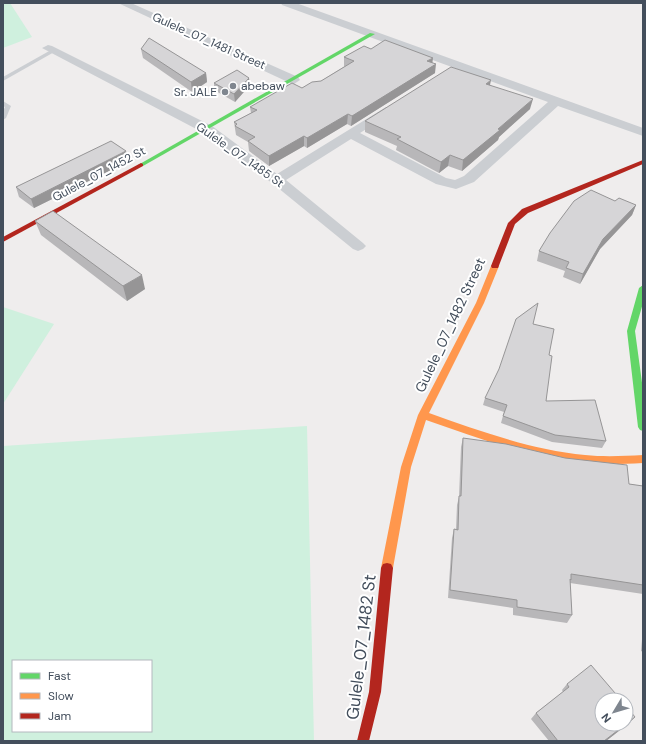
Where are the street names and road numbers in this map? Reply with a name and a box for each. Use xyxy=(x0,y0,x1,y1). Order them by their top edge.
street label: Gulele_07_1481 Street xyxy=(150,9,268,73)
street label: Gulele_07_1485 St xyxy=(193,119,287,191)
street label: Gulele_07_1452 St xyxy=(50,143,149,205)
street label: Gulele_07_1482 Street xyxy=(411,255,489,395)
street label: Gulele_07_1482 St xyxy=(341,573,381,721)

